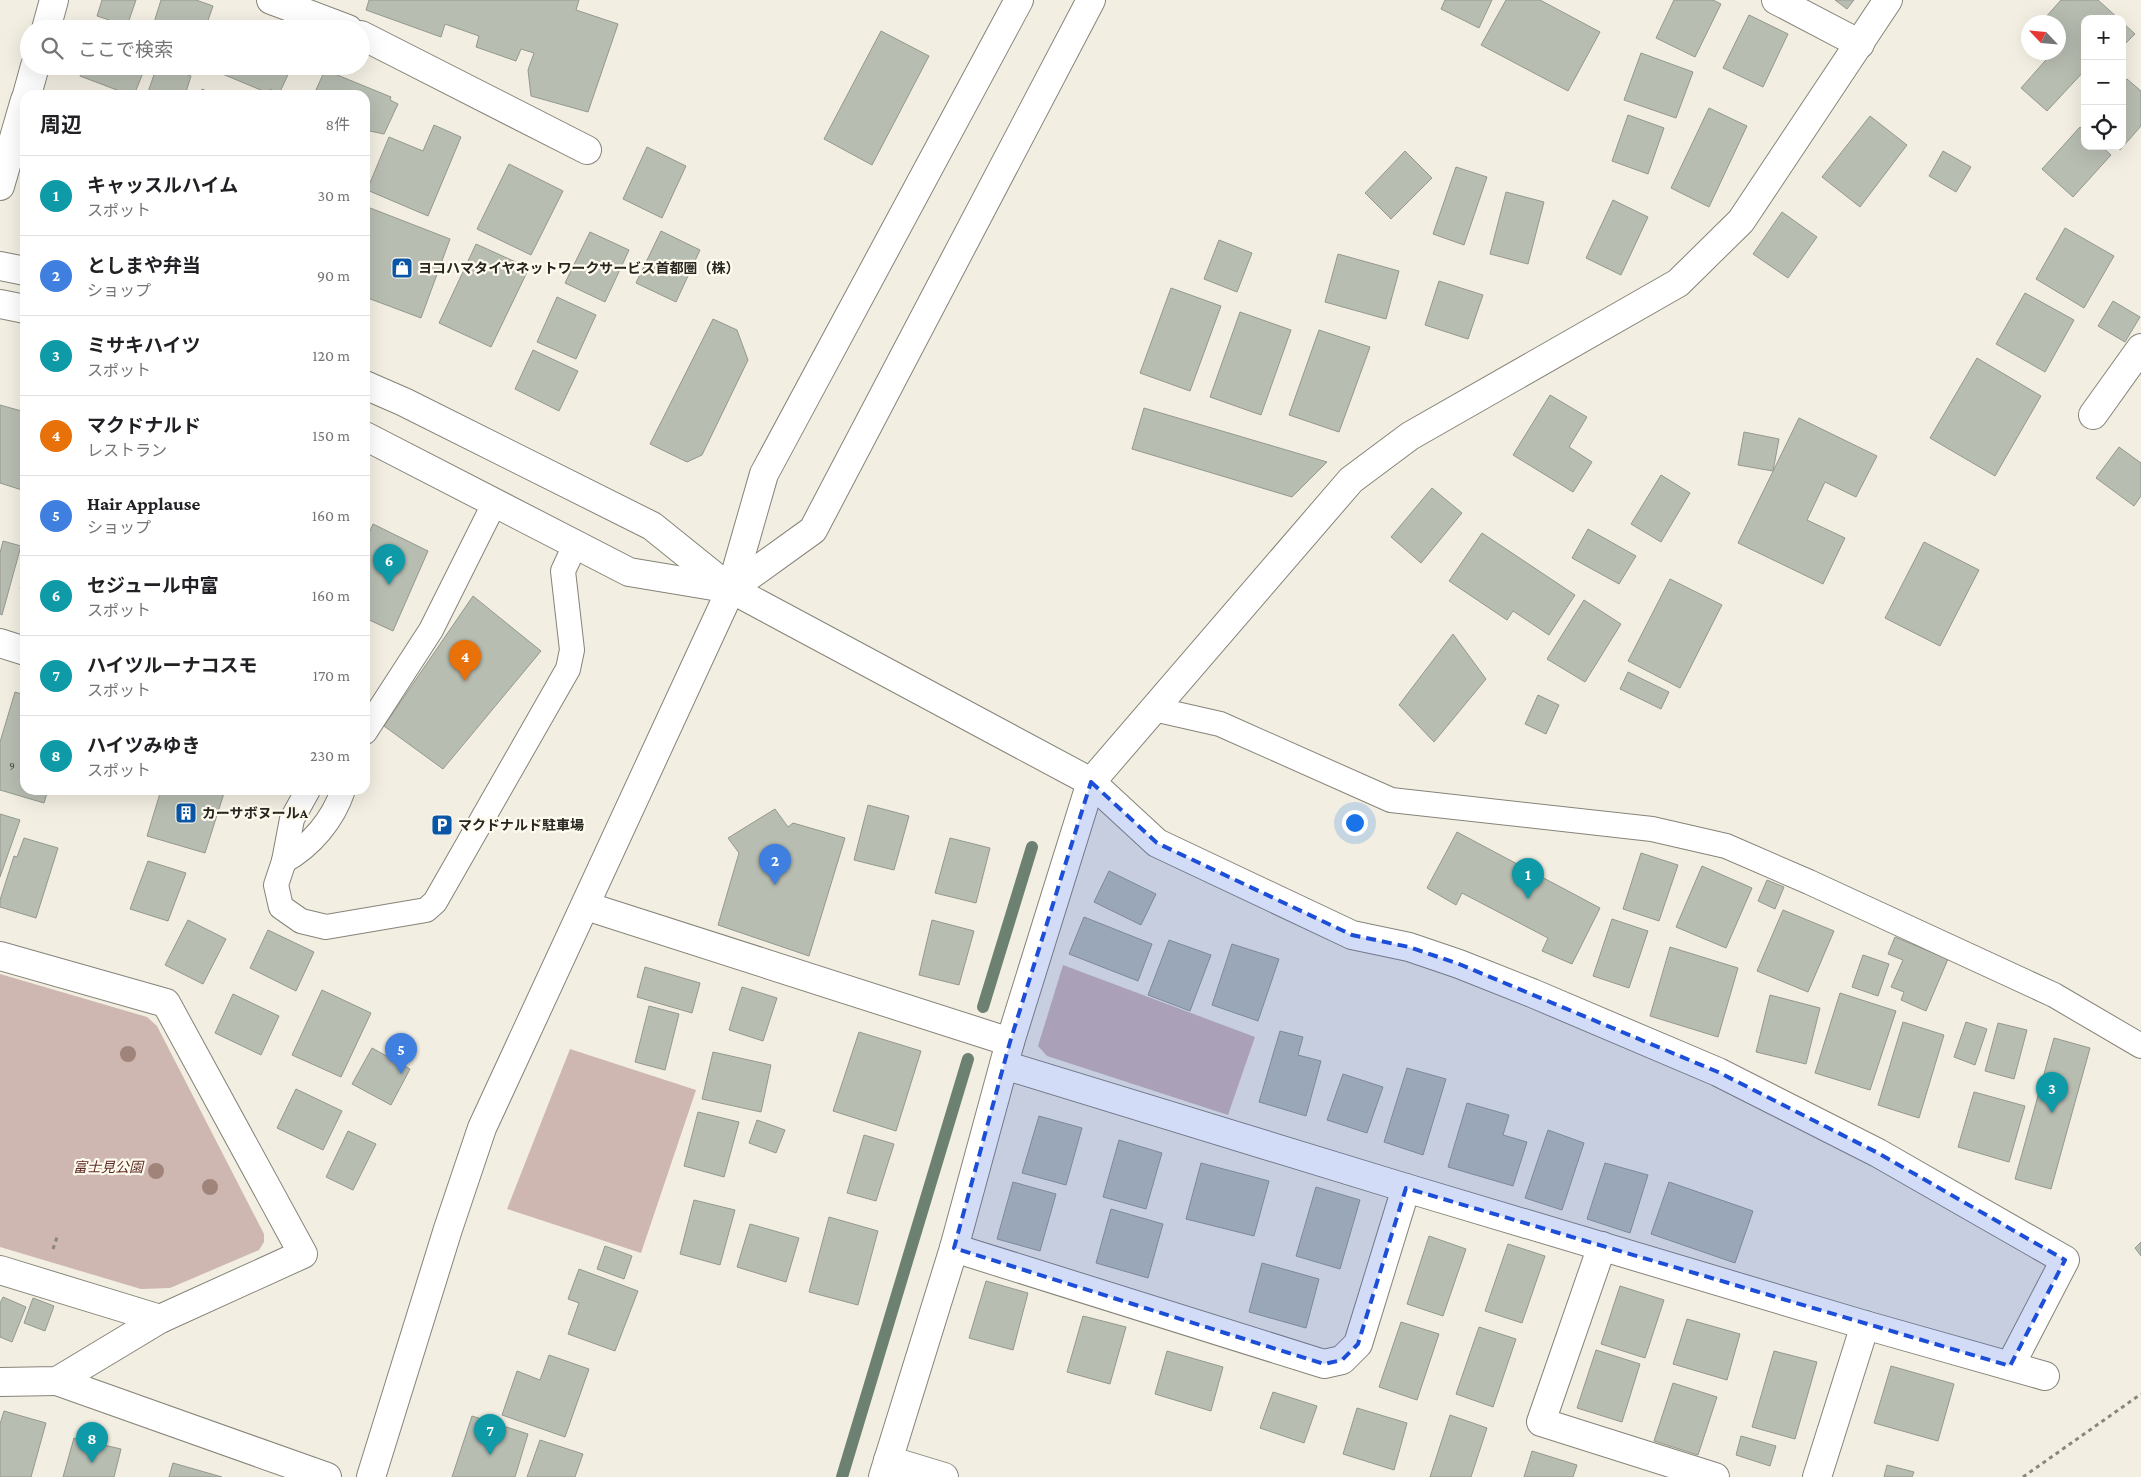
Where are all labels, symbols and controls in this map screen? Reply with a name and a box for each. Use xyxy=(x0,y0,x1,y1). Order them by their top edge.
north arrow xyxy=(2021,15,2066,60)
map controls xyxy=(2081,15,2126,150)
button: + xyxy=(2081,15,2126,60)
search box xyxy=(20,20,370,75)
icon: search xyxy=(38,34,66,62)
text: ここで検索 xyxy=(78,39,173,60)
button: − xyxy=(2081,60,2126,105)
button: locate xyxy=(2081,105,2126,150)
text: 周辺 xyxy=(40,113,82,137)
text: 8件 xyxy=(325,116,350,133)
text: キャッスルハイム xyxy=(87,175,238,196)
text: 1 xyxy=(53,187,59,204)
text: 30 m xyxy=(318,187,350,204)
text: スポット xyxy=(87,202,151,219)
text: としまや弁当 xyxy=(87,255,201,276)
shop icon: ヨコハマタイヤネットワークサービス首都圏（株） xyxy=(390,256,414,280)
place label: ヨコハマタイヤネットワークサービス首都圏（株） xyxy=(418,260,740,276)
text: 2 xyxy=(52,267,60,284)
text: 90 m xyxy=(317,267,350,284)
text: ショップ xyxy=(87,282,151,299)
text: ミサキハイツ xyxy=(87,335,201,356)
text: 3 xyxy=(52,347,60,364)
text: 120 m xyxy=(312,347,350,364)
text: スポット xyxy=(87,362,151,379)
text: マクドナルド xyxy=(87,415,201,436)
text: 4 xyxy=(52,427,60,444)
text: 150 m xyxy=(312,427,350,444)
text: レストラン xyxy=(87,442,167,459)
text: Hair Applause xyxy=(87,493,200,514)
text: 5 xyxy=(52,507,60,524)
text: 160 m xyxy=(312,507,350,524)
text: ショップ xyxy=(87,519,151,536)
pin: 6 xyxy=(373,544,405,585)
text: セジュール中富 xyxy=(87,575,219,596)
text: 6 xyxy=(52,587,60,604)
text: 160 m xyxy=(312,587,350,604)
text: スポット xyxy=(87,602,151,619)
pin: 4 xyxy=(449,640,481,681)
text: ハイツルーナコスモ xyxy=(87,655,258,676)
text: 7 xyxy=(52,667,60,684)
text: 170 m xyxy=(313,667,350,684)
text: スポット xyxy=(87,682,151,699)
text: ハイツみゆき xyxy=(87,735,201,756)
text: 8 xyxy=(51,747,61,764)
text: 230 m xyxy=(310,747,350,764)
house number: 9 xyxy=(9,760,15,772)
text: スポット xyxy=(87,762,151,779)
building icon: カーサボヌールA xyxy=(174,801,198,825)
place label: カーサボヌールA xyxy=(202,805,309,821)
your location xyxy=(1342,810,1368,836)
parking icon: マクドナルド駐車場 xyxy=(430,813,454,837)
place label: マクドナルド駐車場 xyxy=(458,817,584,833)
pin: 2 xyxy=(759,844,791,885)
pin: 1 xyxy=(1512,858,1544,899)
pin: 5 xyxy=(385,1033,417,1074)
pin: 3 xyxy=(2036,1072,2068,1113)
park label: 富士見公園 xyxy=(73,1159,145,1175)
pin: 7 xyxy=(474,1414,506,1455)
pin: 8 xyxy=(76,1422,108,1463)

